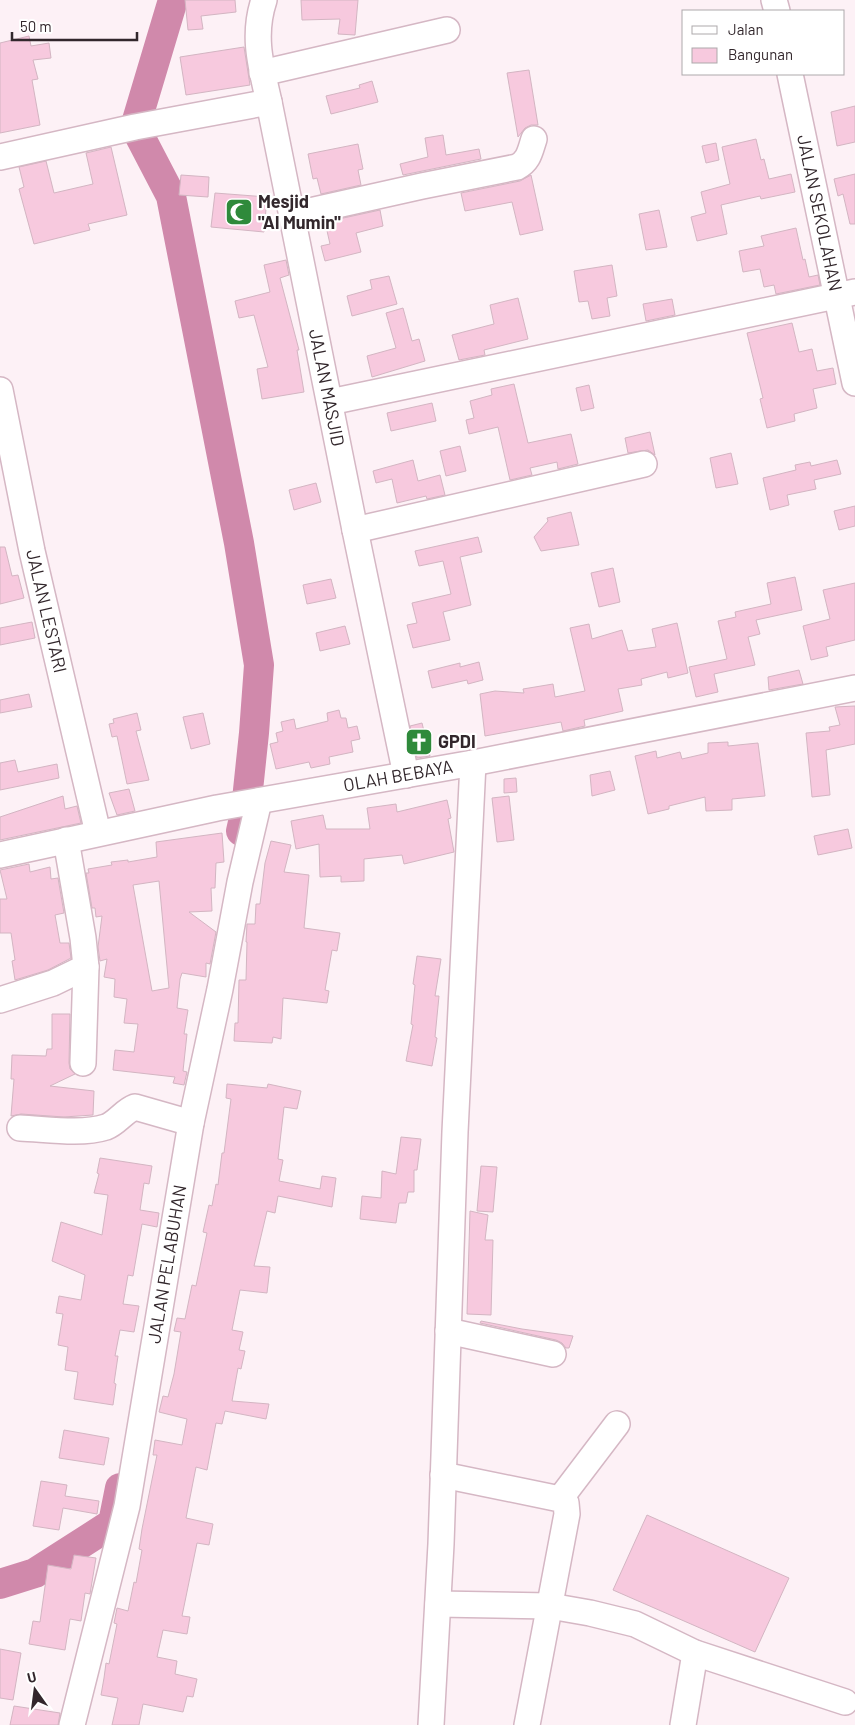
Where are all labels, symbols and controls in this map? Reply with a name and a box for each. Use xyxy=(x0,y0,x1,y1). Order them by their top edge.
scale bar xyxy=(12,10,138,42)
legend xyxy=(682,10,845,75)
text: 50 m xyxy=(20,17,52,35)
text: Jalan xyxy=(728,20,764,38)
text: Bangunan xyxy=(728,45,793,63)
street label: JALAN SEKOLAHAN xyxy=(793,133,847,293)
place label: Mesjid "Al Mumin" xyxy=(258,190,341,233)
mosque icon: Mesjid "Al Mumin" xyxy=(224,197,254,227)
street label: JALAN MASJID xyxy=(305,327,350,448)
street label: JALAN LESTARI xyxy=(22,547,72,675)
church icon: GPDI xyxy=(404,727,434,757)
place label: GPDI xyxy=(438,730,476,752)
street label: OLAH BEBAYA xyxy=(341,755,455,796)
street label: JALAN PELABUHAN xyxy=(142,1183,190,1345)
north arrow xyxy=(10,1665,60,1715)
text: U xyxy=(25,1668,38,1686)

